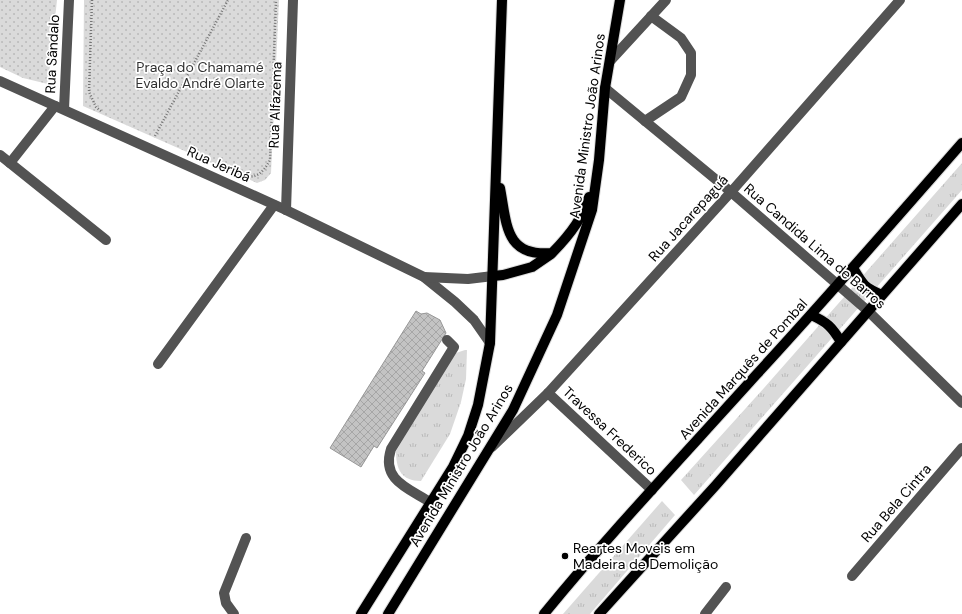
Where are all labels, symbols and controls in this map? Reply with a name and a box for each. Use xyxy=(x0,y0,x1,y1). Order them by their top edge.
street label: Rua Sândalo xyxy=(41,14,63,94)
street label: Avenida Ministro João Arinos xyxy=(565,32,609,220)
park label: Praça do Chamamé Evaldo André Olarte xyxy=(135,58,265,92)
street label: Rua Alfazema xyxy=(264,61,286,149)
street label: Rua Jeribá xyxy=(184,142,254,186)
street label: Rua Jacarepaguá xyxy=(644,171,732,265)
street label: Rua Candida Lima de Barros xyxy=(740,179,890,313)
street label: Avenida Marquês de Pombal xyxy=(675,295,811,443)
street label: Avenida Ministro João Arinos xyxy=(405,380,517,550)
street label: Travessa Frederico xyxy=(559,383,661,479)
street label: Rua Bela Cintra xyxy=(857,460,935,546)
place label: Reartes Moveis em Madeira de Demolição xyxy=(573,539,718,573)
marker: Reartes Moveis em Madeira de Demolição xyxy=(560,551,570,561)

